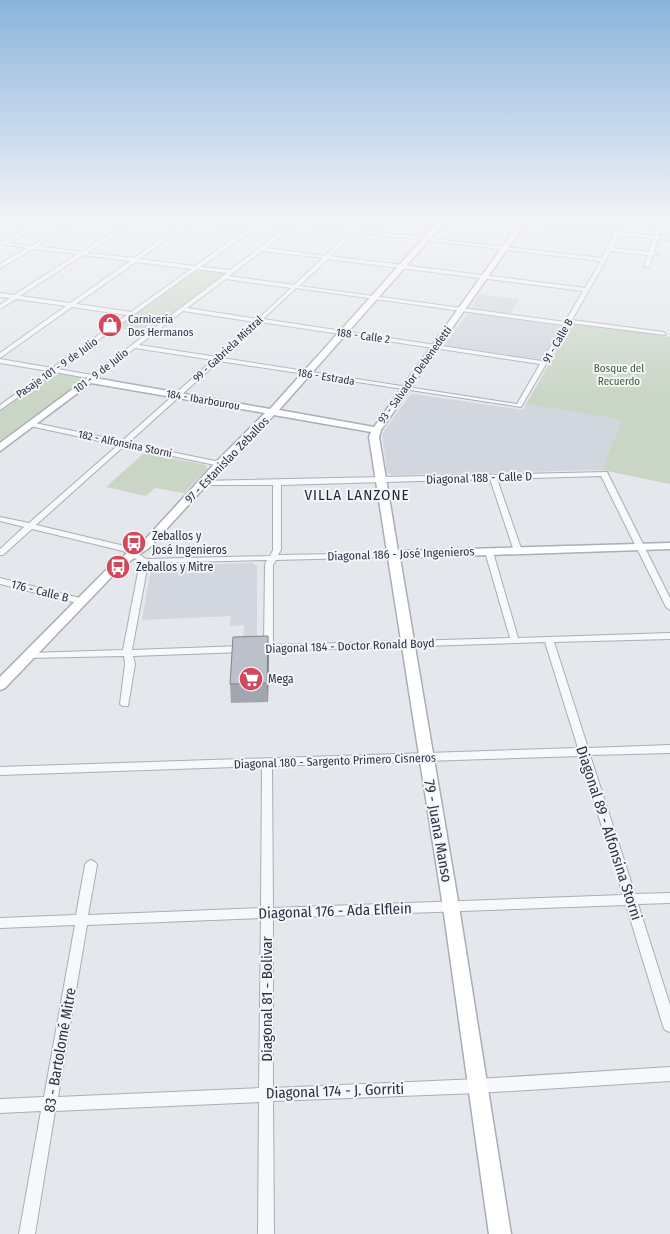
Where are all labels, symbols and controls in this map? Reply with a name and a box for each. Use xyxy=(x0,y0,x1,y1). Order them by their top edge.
shop icon: Carnicería Dos Hermanos xyxy=(97,312,123,338)
place label: Carnicería Dos Hermanos xyxy=(128,313,194,339)
street label: 99 - Gabriela Mistral xyxy=(190,313,266,385)
street label: 91 - Calle B xyxy=(540,316,576,366)
street label: 93 - Salvador Debenedetti xyxy=(375,324,455,426)
street label: 188 - Calle 2 xyxy=(335,326,391,346)
street label: Pasaje 101 - 9 de Julio xyxy=(14,335,100,401)
street label: 101 - 9 de Julio xyxy=(71,346,131,396)
park label: Bosque del Recuerdo xyxy=(594,362,644,388)
street label: 186 - Estrada xyxy=(296,366,356,388)
street label: 184 - Ibarbourou xyxy=(165,387,241,413)
street label: 97 - Estanislao Zeballos xyxy=(182,414,272,506)
street label: 182 - Alfonsina Storni xyxy=(77,428,173,460)
street label: Diagonal 188 - Calle D xyxy=(426,469,532,487)
district label: VILLA LANZONE xyxy=(304,486,410,504)
place label: Zeballos y José Ingenieros xyxy=(152,529,227,557)
bus stop icon: Zeballos y José Ingenieros xyxy=(121,530,147,556)
street label: Diagonal 186 - José Ingenieros xyxy=(327,544,475,564)
bus stop icon: Zeballos y Mitre xyxy=(105,554,131,580)
place label: Zeballos y Mitre xyxy=(136,560,213,574)
street label: 176 - Calle B xyxy=(10,577,71,605)
street label: Diagonal 184 - Doctor Ronald Boyd xyxy=(265,636,435,656)
supermarket icon: Mega xyxy=(238,666,264,692)
place label: Mega xyxy=(268,672,294,686)
street label: Diagonal 89 - Alfonsina Storni xyxy=(572,744,646,922)
street label: Diagonal 180 - Sargento Primero Cisneros xyxy=(234,750,436,772)
street label: 79 - Juana Manso xyxy=(420,778,456,884)
street label: Diagonal 176 - Ada Elflein xyxy=(258,899,412,923)
street label: Diagonal 81 - Bolivar xyxy=(258,936,276,1062)
street label: 83 - Bartolomé Mitre xyxy=(40,986,80,1114)
street label: Diagonal 174 - J. Gorriti xyxy=(265,1080,405,1102)

